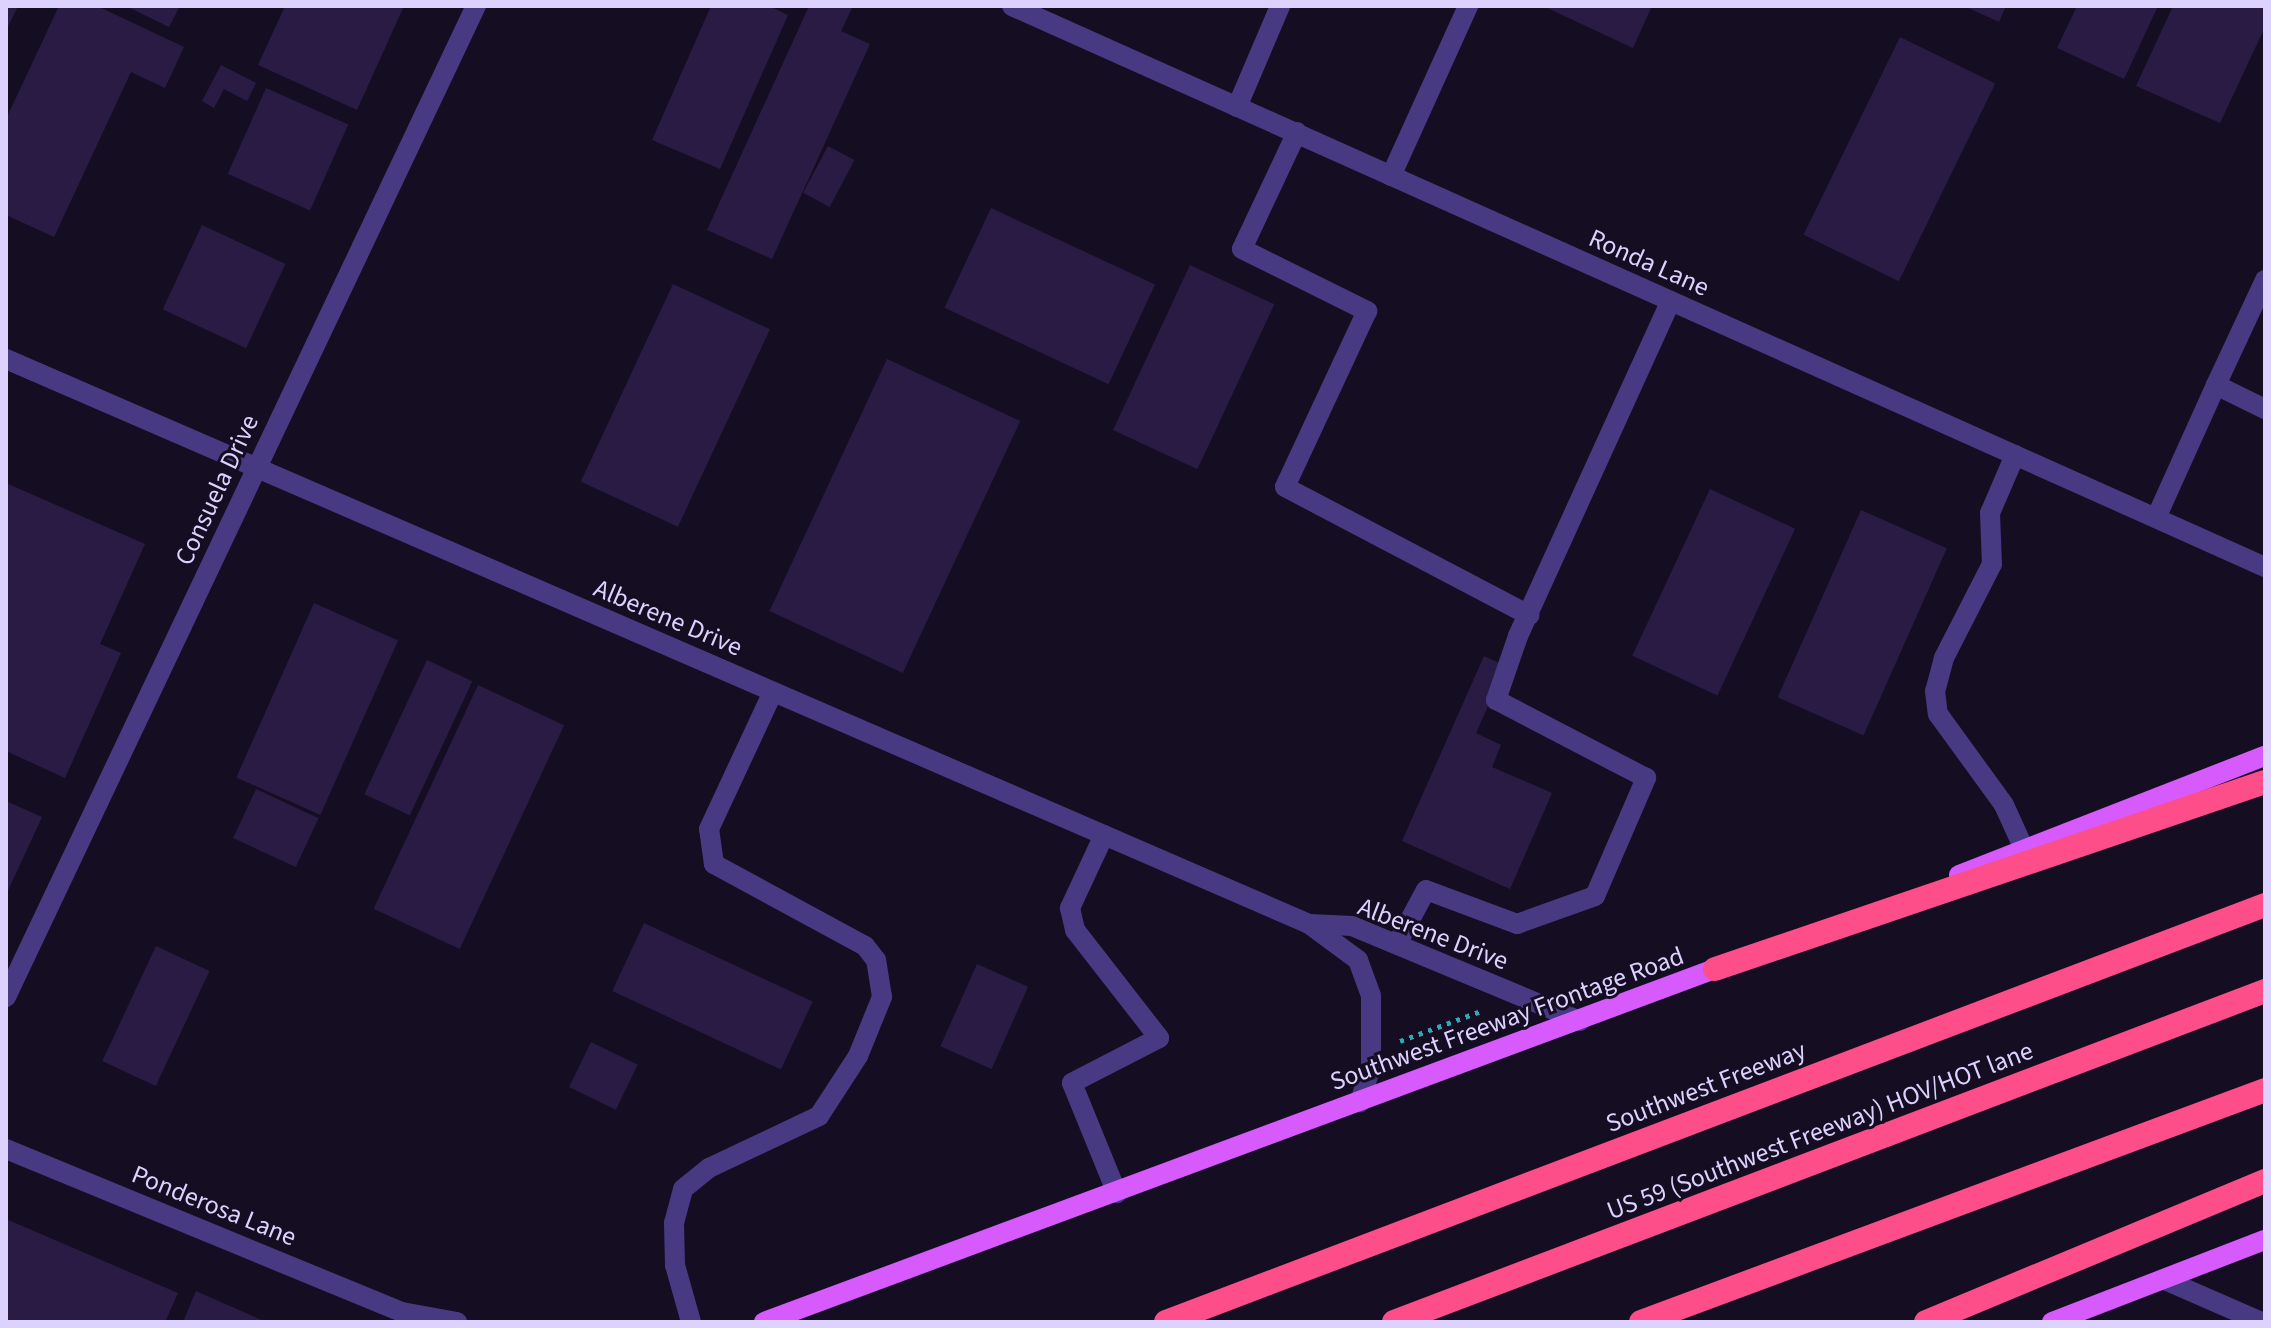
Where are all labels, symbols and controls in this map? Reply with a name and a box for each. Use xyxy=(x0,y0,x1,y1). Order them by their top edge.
street label: Ronda Lane xyxy=(1584,223,1714,303)
street label: Consuela Drive xyxy=(169,410,265,570)
street label: Alberene Drive xyxy=(589,573,747,663)
street label: Alberene Drive xyxy=(1353,891,1513,977)
street label: Southwest Freeway Frontage Road xyxy=(1326,940,1688,1098)
street label: Southwest Freeway xyxy=(1602,1035,1810,1139)
street label: US 59 (Southwest Freeway) HOV/HOT lane xyxy=(1602,1035,2038,1227)
street label: Ponderosa Lane xyxy=(127,1159,301,1253)

